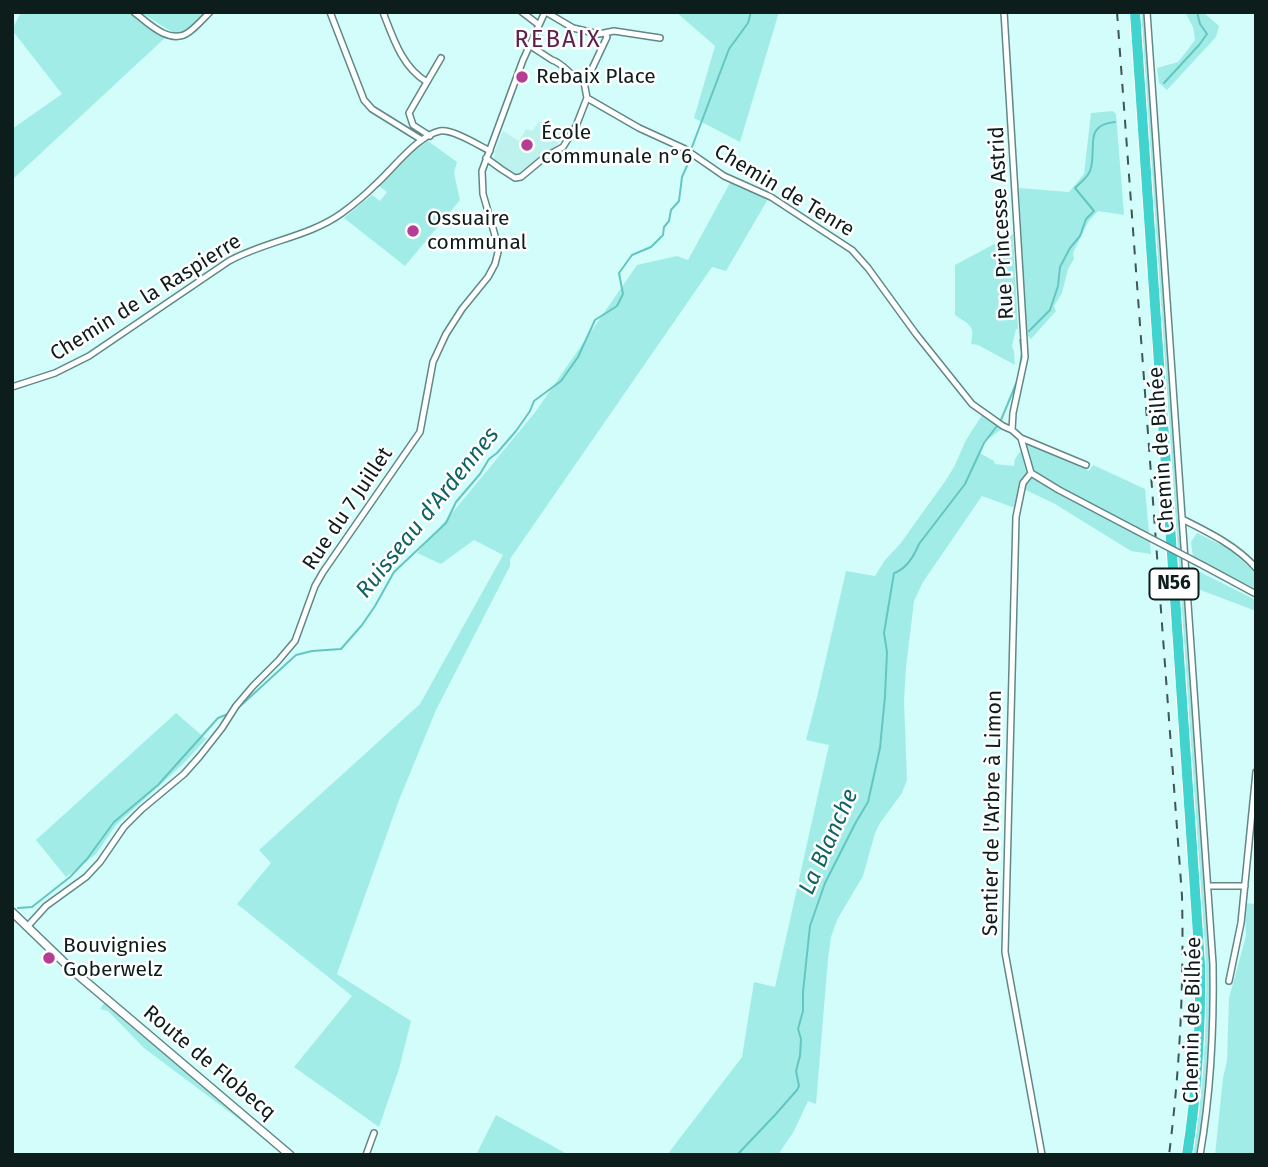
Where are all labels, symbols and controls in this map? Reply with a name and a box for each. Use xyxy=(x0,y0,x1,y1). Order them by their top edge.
district label: REBAIX xyxy=(515,26,601,54)
place label: Rebaix Place xyxy=(536,64,656,90)
marker: Rebaix Place xyxy=(514,69,530,85)
place label: École communale n°6 xyxy=(541,120,692,170)
street label: Rue Princesse Astrid xyxy=(984,126,1020,320)
marker: École communale n°6 xyxy=(519,137,535,153)
street label: Chemin de Tenre xyxy=(709,139,859,243)
place label: Ossuaire communal xyxy=(427,206,527,256)
marker: Ossuaire communal xyxy=(405,223,421,239)
street label: Chemin de la Raspierre xyxy=(46,229,246,367)
street label: Chemin de Bilhée xyxy=(1144,366,1180,534)
water label: Ruisseau d'Ardennes xyxy=(351,422,505,604)
street label: Rue du 7 Juillet xyxy=(298,443,398,575)
road number: N56 xyxy=(1150,568,1198,600)
street label: Sentier de l'Arbre à Limon xyxy=(978,690,1008,936)
water label: La Blanche xyxy=(793,785,865,899)
place label: Bouvignies Goberwelz xyxy=(63,933,167,983)
street label: Chemin de Bilhée xyxy=(1179,936,1207,1104)
marker: Bouvignies Goberwelz xyxy=(41,950,57,966)
street label: Route de Flobecq xyxy=(138,1000,280,1126)

